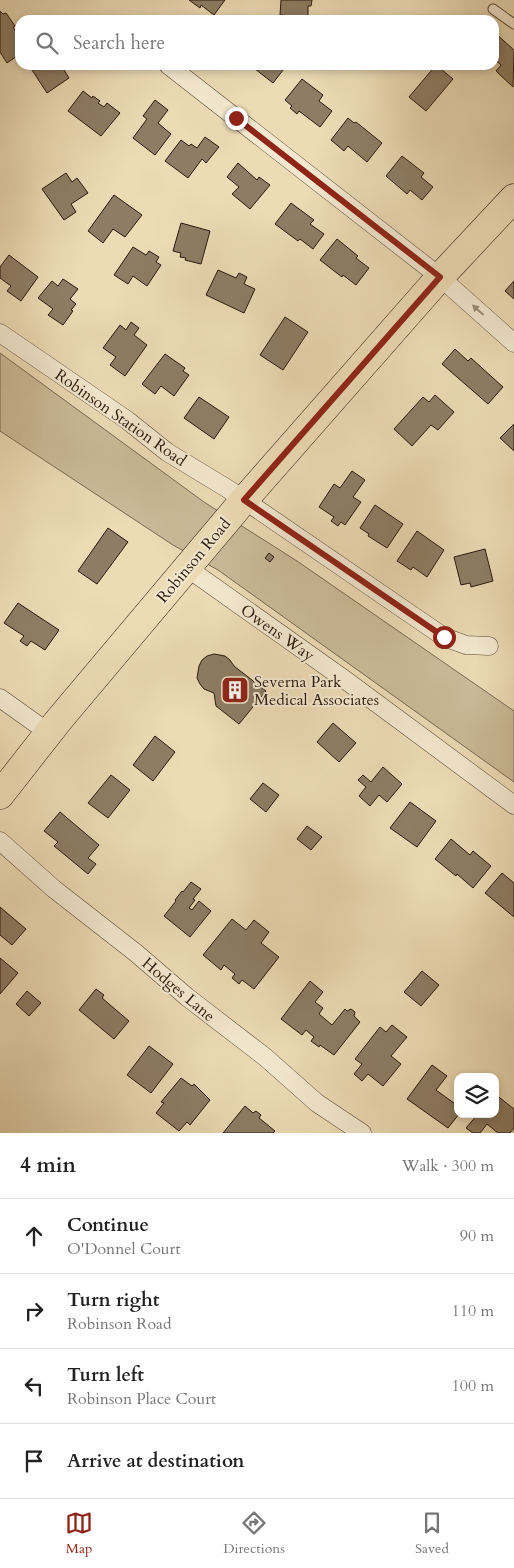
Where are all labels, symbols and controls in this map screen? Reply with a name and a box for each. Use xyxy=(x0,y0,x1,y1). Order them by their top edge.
search box xyxy=(15,15,499,70)
icon: search xyxy=(33,29,61,57)
text: Search here xyxy=(73,30,165,56)
route end xyxy=(225,107,248,130)
one-way arrow xyxy=(471,305,484,316)
street label: Robinson Station Road xyxy=(50,364,191,472)
street label: Robinson Road xyxy=(152,513,236,608)
street label: Owens Way xyxy=(236,599,319,667)
route start xyxy=(433,626,456,649)
place label: Severna Park Medical Associates xyxy=(254,671,379,711)
building icon: Severna Park Medical Associates xyxy=(220,675,250,705)
street label: Hodges Lane xyxy=(137,953,220,1027)
map controls xyxy=(454,1073,499,1118)
button: layers xyxy=(454,1073,499,1118)
text: 4 min xyxy=(20,1151,76,1180)
text: Walk · 300 m xyxy=(402,1155,494,1177)
text: Continue xyxy=(67,1212,149,1238)
icon: ahead xyxy=(20,1222,48,1250)
text: 90 m xyxy=(460,1225,494,1247)
text: O'Donnel Court xyxy=(67,1238,180,1260)
text: Turn right xyxy=(67,1287,159,1313)
icon: right xyxy=(20,1297,48,1325)
text: 110 m xyxy=(452,1300,494,1322)
text: Robinson Road xyxy=(67,1313,171,1335)
text: Turn left xyxy=(67,1362,144,1388)
icon: left xyxy=(20,1372,48,1400)
text: 100 m xyxy=(452,1375,494,1397)
text: Robinson Place Court xyxy=(67,1388,216,1410)
icon: arrive xyxy=(20,1447,48,1475)
text: Arrive at destination xyxy=(67,1448,244,1474)
tab: Map xyxy=(65,1509,93,1558)
tab: Directions xyxy=(223,1509,285,1558)
tab: Saved xyxy=(415,1509,449,1558)

